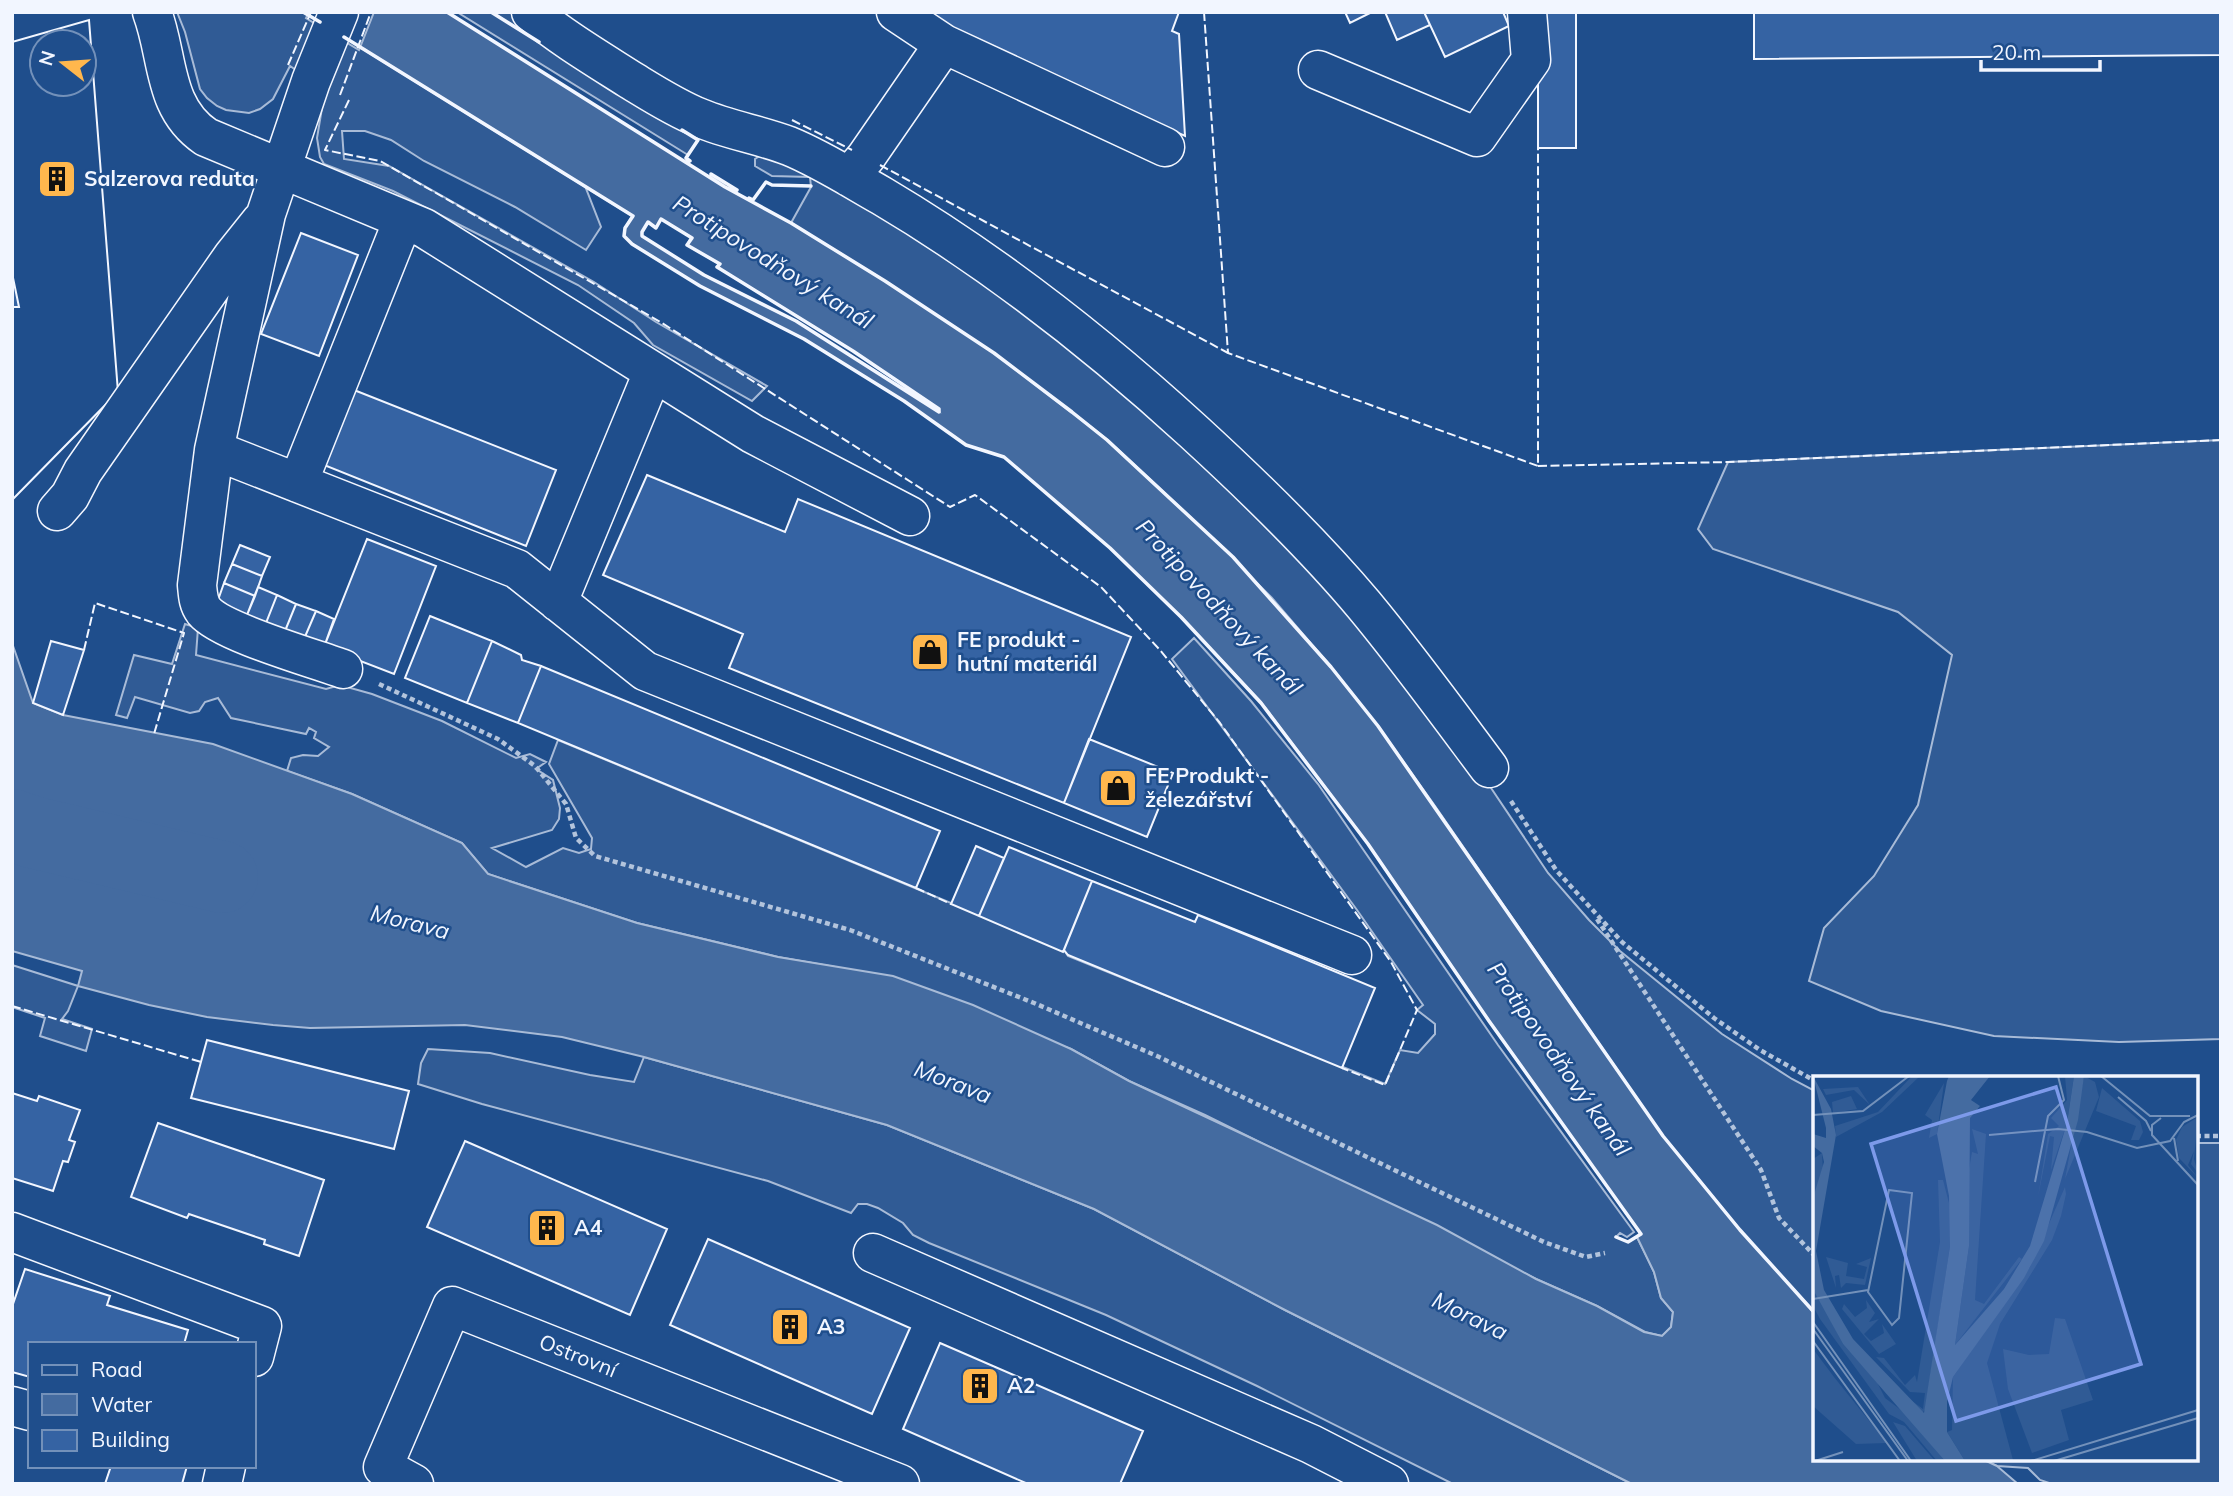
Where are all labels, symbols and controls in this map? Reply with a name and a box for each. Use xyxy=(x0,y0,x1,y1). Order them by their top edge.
north arrow xyxy=(28,28,98,98)
scale bar xyxy=(1981,28,2100,72)
text: 20 m xyxy=(1992,39,2041,65)
text: N xyxy=(33,48,60,68)
building icon: Salzerova reduta xyxy=(36,158,78,200)
place label: Salzerova reduta xyxy=(84,165,255,191)
water label: Protipovodňový kanál xyxy=(668,188,879,335)
water label: Protipovodňový kanál xyxy=(1130,512,1309,701)
place label: FE produkt - hutní materiál xyxy=(957,626,1098,676)
shop icon: FE produkt - hutní materiál xyxy=(909,631,951,673)
place label: FE Produkt - železářství xyxy=(1145,762,1269,812)
shop icon: FE Produkt - železářství xyxy=(1097,767,1139,809)
water label: Morava xyxy=(368,898,453,945)
water label: Protipovodňový kanál xyxy=(1481,956,1638,1162)
water label: Morava xyxy=(910,1054,996,1110)
inset map xyxy=(1813,1076,2198,1461)
building icon: A4 xyxy=(526,1207,568,1249)
place label: A4 xyxy=(574,1214,603,1240)
water label: Morava xyxy=(1428,1285,1513,1346)
building icon: A3 xyxy=(769,1306,811,1348)
place label: A3 xyxy=(817,1313,845,1339)
street label: Ostrovní xyxy=(536,1328,622,1383)
legend xyxy=(28,1342,256,1468)
text: Road xyxy=(91,1356,142,1382)
building icon: A2 xyxy=(959,1365,1001,1407)
place label: A2 xyxy=(1007,1372,1035,1398)
text: Water xyxy=(91,1391,152,1417)
text: Building xyxy=(91,1426,170,1452)

